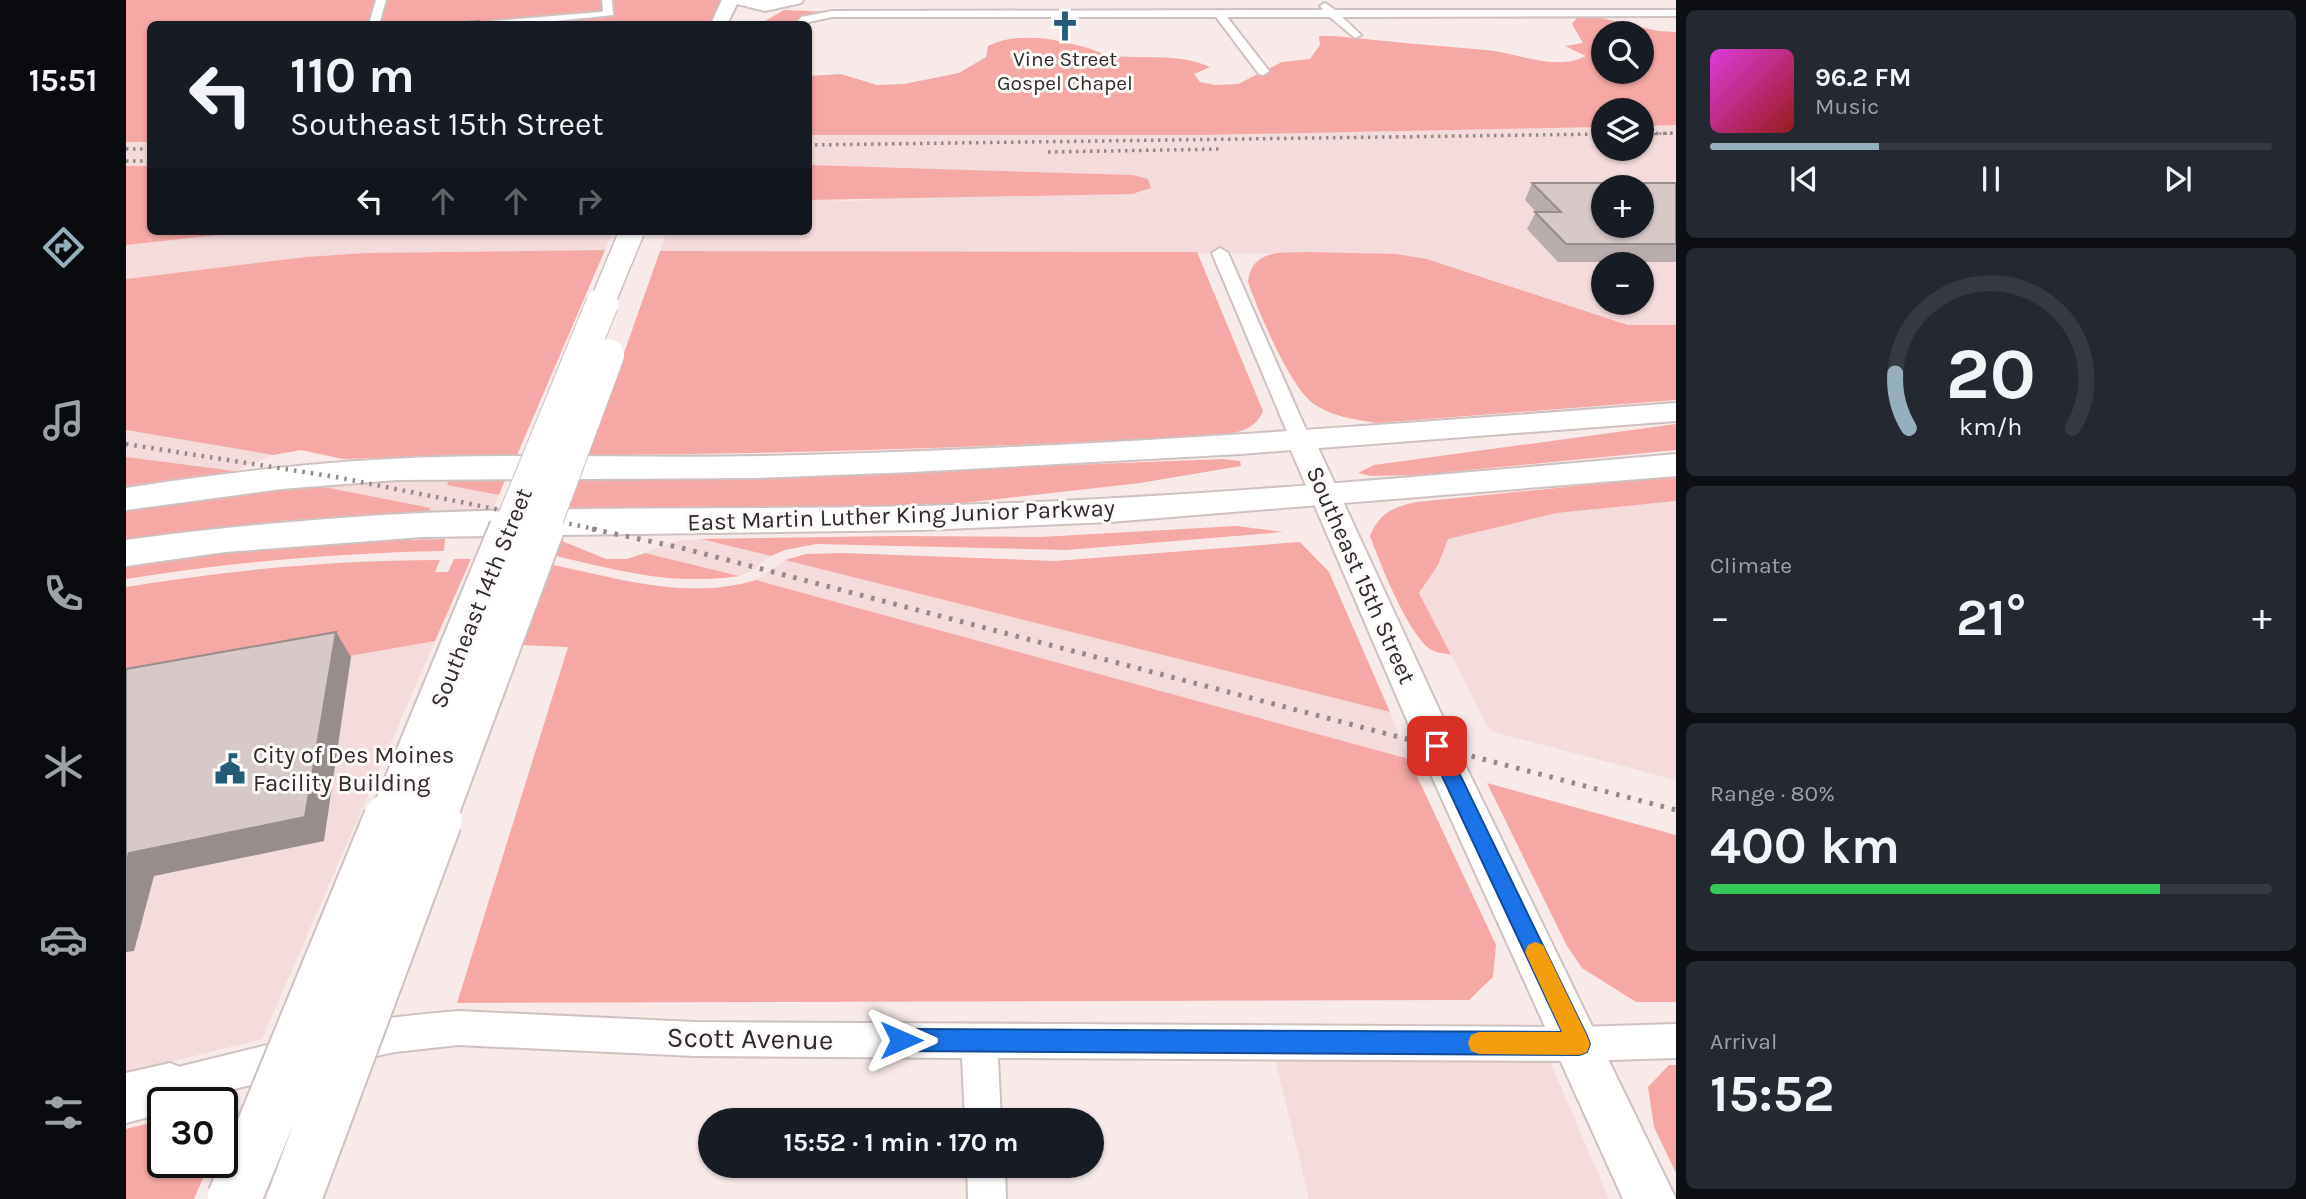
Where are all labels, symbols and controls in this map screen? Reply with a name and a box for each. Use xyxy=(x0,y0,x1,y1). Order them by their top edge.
church icon: Vine Street Gospel Chapel xyxy=(1048,9,1082,43)
map controls xyxy=(1591,21,1654,315)
button: search xyxy=(1591,21,1654,84)
text: 110 m xyxy=(290,47,415,104)
place label: Vine Street Gospel Chapel xyxy=(997,47,1133,95)
icon: left xyxy=(175,49,266,140)
text: 15:51 xyxy=(29,62,97,99)
text: 96.2 FM xyxy=(1815,62,1912,93)
text: Music xyxy=(1815,93,1879,120)
button: layers xyxy=(1591,98,1654,161)
text: Southeast 15th Street xyxy=(290,106,603,143)
icon: previous xyxy=(1785,160,1823,198)
icon: pause xyxy=(1972,160,2010,198)
icon: next xyxy=(2159,160,2197,198)
button: + xyxy=(1591,175,1654,238)
icon: left xyxy=(351,182,389,220)
icon: ahead xyxy=(424,182,462,220)
icon: ahead xyxy=(497,182,535,220)
icon: right xyxy=(570,182,608,220)
icon: directions xyxy=(39,223,88,272)
button: − xyxy=(1591,252,1654,315)
text: 20 xyxy=(1946,331,2036,416)
icon: music xyxy=(39,396,88,445)
text: km/h xyxy=(1959,411,2023,440)
street label: Southeast 15th Street xyxy=(1300,462,1422,688)
street label: Southeast 14th Street xyxy=(424,484,538,712)
street label: East Martin Luther King Junior Parkway xyxy=(687,494,1115,536)
text: Climate xyxy=(1710,552,1792,579)
icon: phone xyxy=(39,569,88,618)
text: 21° xyxy=(1956,587,2026,648)
text: − xyxy=(1710,595,1730,640)
text: + xyxy=(2252,595,2272,640)
pin xyxy=(1407,716,1467,776)
icon: arrive xyxy=(1418,727,1456,765)
place label: City of Des Moines Facility Building xyxy=(253,741,454,797)
icon: climate xyxy=(39,742,88,791)
public building icon: City of Des Moines Facility Building xyxy=(213,752,247,786)
text: Range · 80% xyxy=(1710,780,1835,807)
text: 400 km xyxy=(1710,815,1900,876)
icon: car xyxy=(39,915,88,964)
position arrow xyxy=(864,1003,938,1077)
street label: Scott Avenue xyxy=(666,1021,834,1056)
text: Arrival xyxy=(1710,1028,1777,1055)
text: 15:52 xyxy=(1710,1063,1835,1124)
speed limit sign: 30 xyxy=(147,1087,238,1178)
icon: filters xyxy=(39,1088,88,1137)
text: 15:52 · 1 min · 170 m xyxy=(784,1127,1018,1158)

